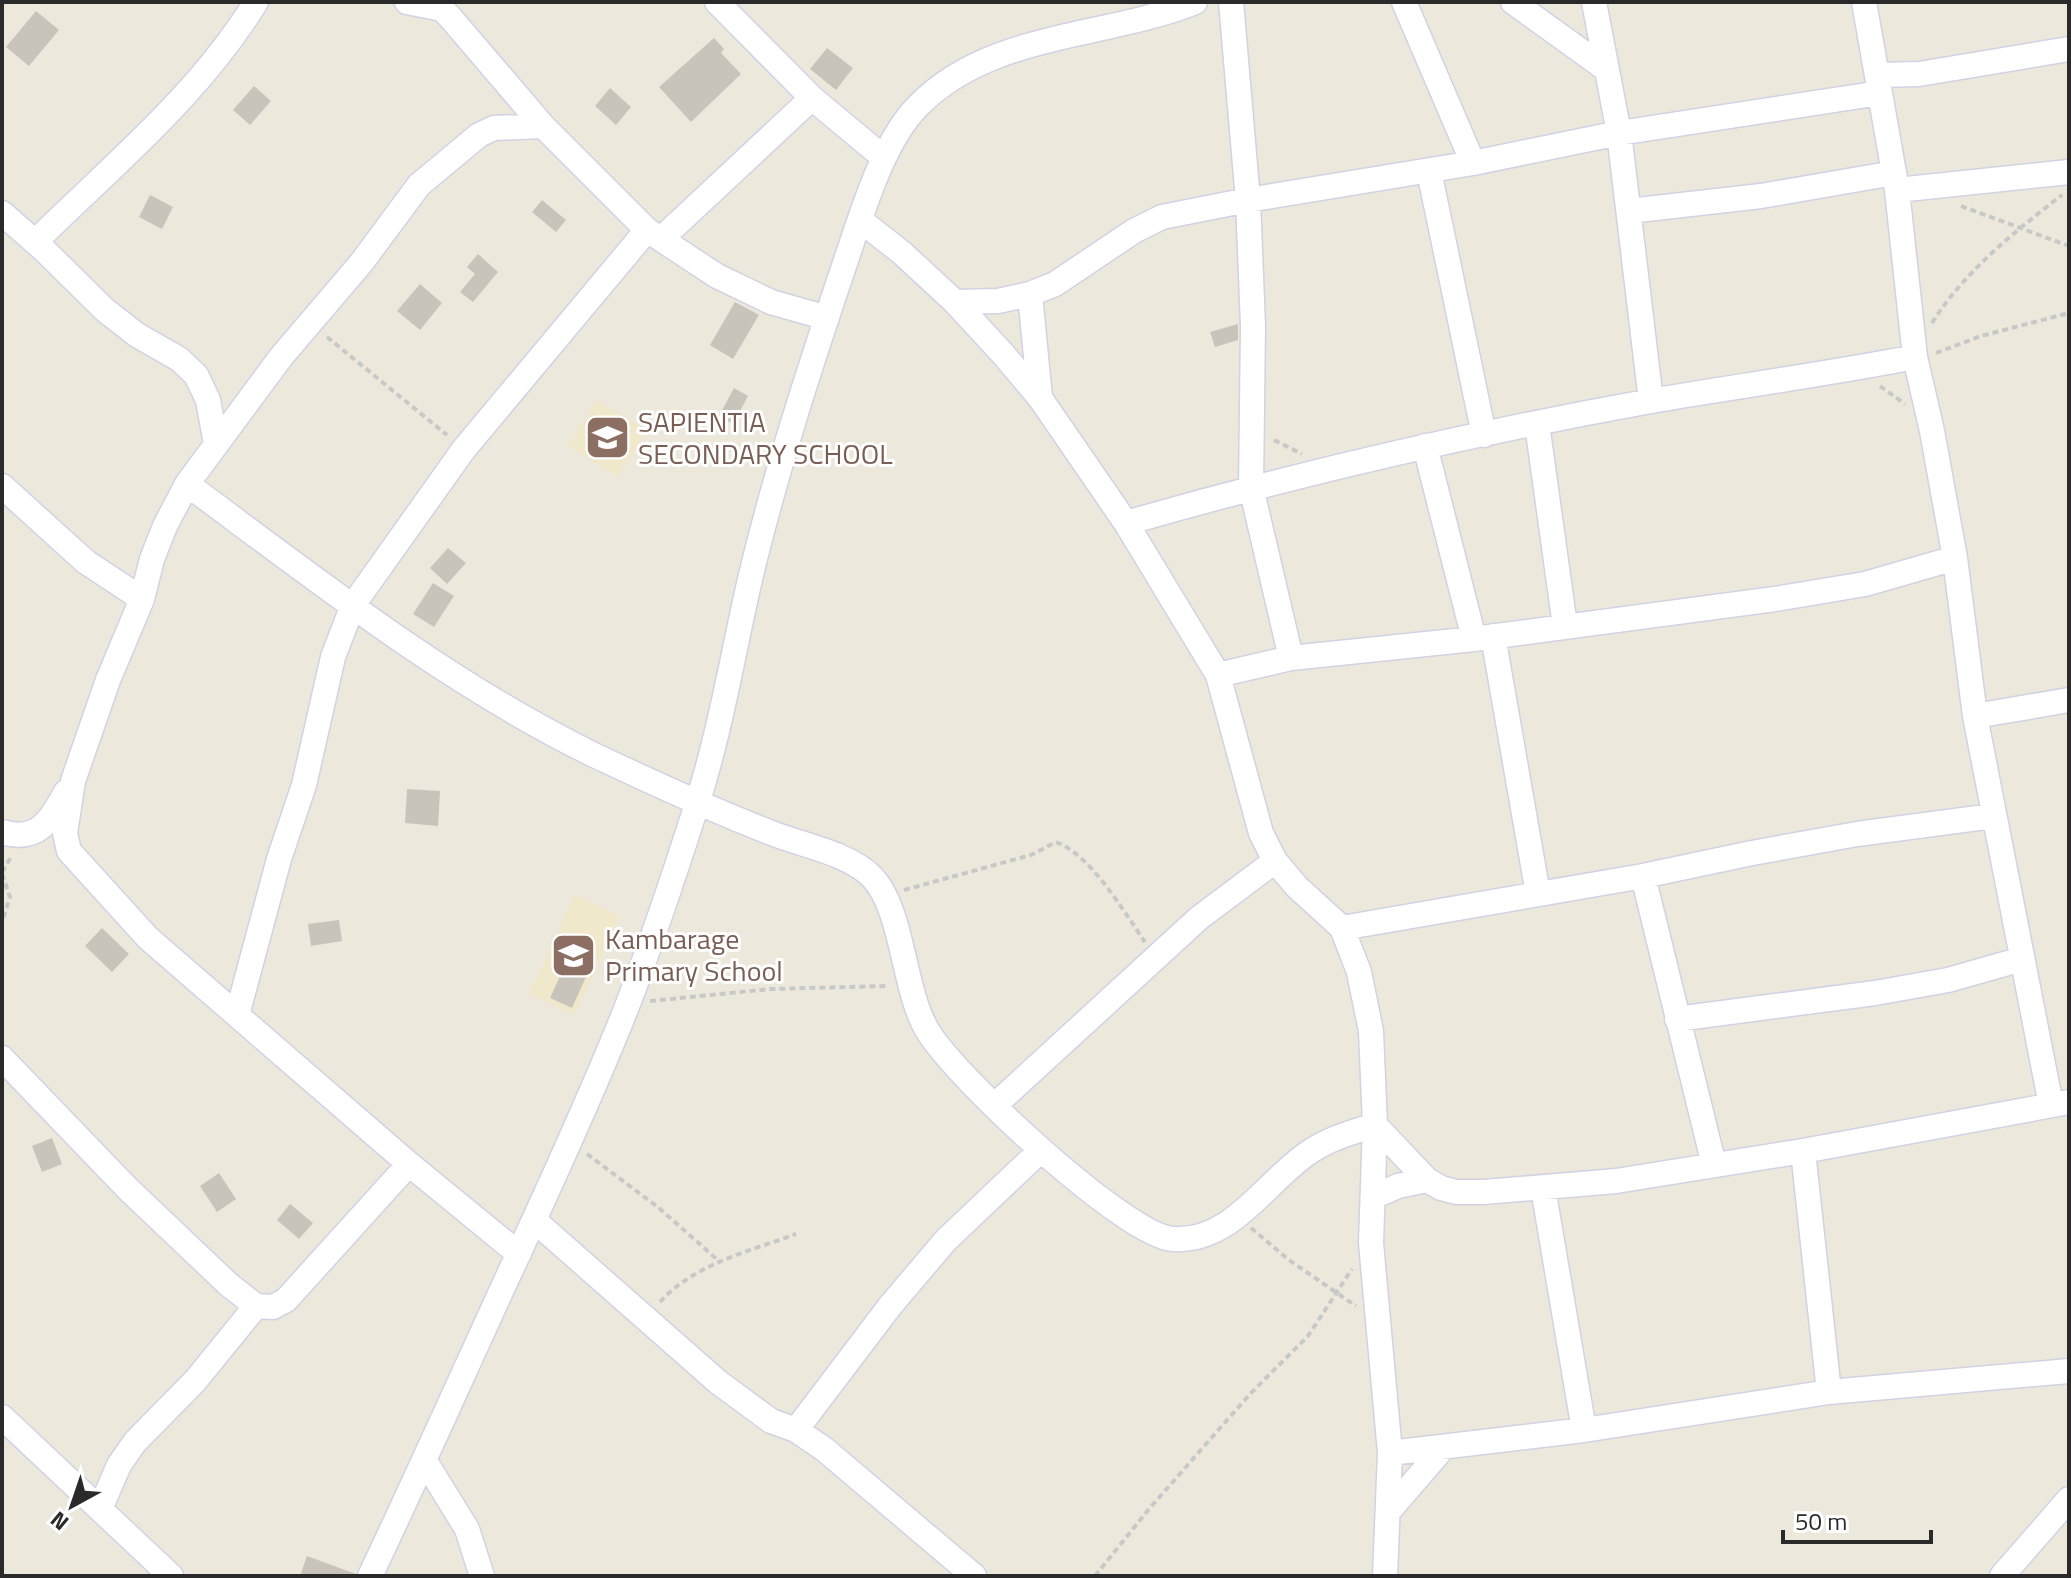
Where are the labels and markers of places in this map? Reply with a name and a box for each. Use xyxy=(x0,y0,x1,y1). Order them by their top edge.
place label: SAPIENTIA SECONDARY SCHOOL xyxy=(638,400,893,475)
school or university icon: SAPIENTIA SECONDARY SCHOOL xyxy=(583,414,631,462)
place label: Kambarage Primary School xyxy=(605,917,783,992)
school or university icon: Kambarage Primary School xyxy=(550,931,598,979)

